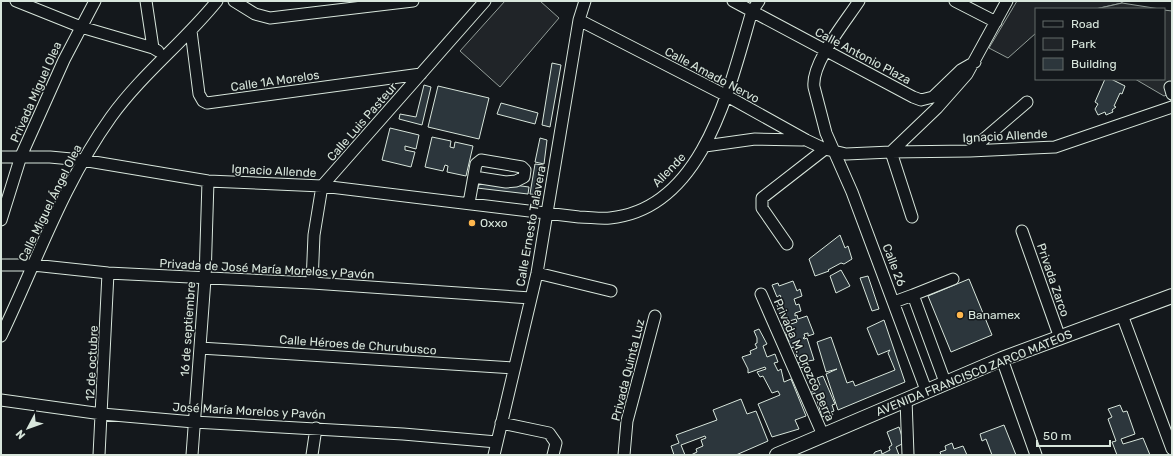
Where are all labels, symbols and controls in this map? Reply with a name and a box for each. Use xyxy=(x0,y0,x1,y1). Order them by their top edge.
legend xyxy=(1035,8,1165,80)
text: Road xyxy=(1071,17,1099,31)
street label: Calle Antonio Plaza xyxy=(813,25,913,87)
text: Park xyxy=(1071,37,1097,51)
street label: Privada Miguel Olea xyxy=(8,40,64,144)
street label: Calle Amado Nervo xyxy=(662,44,762,106)
text: Building xyxy=(1071,57,1117,71)
street label: Calle 1A Morelos xyxy=(230,68,320,94)
street label: Calle Luis Pasteur xyxy=(324,80,400,164)
street label: Ignacio Allende xyxy=(962,127,1048,145)
street label: Calle Miguel Ángel Olea xyxy=(16,142,84,264)
street label: Allende xyxy=(649,150,689,190)
street label: Ignacio Allende xyxy=(231,162,317,180)
street label: Calle Ernesto Talavera xyxy=(513,165,549,287)
place label: Oxxo xyxy=(480,216,508,230)
marker: Oxxo xyxy=(467,218,477,228)
street label: Privada Zarco xyxy=(1034,241,1072,319)
street label: Calle 26 xyxy=(880,242,908,288)
street label: Privada de José María Morelos y Pavón xyxy=(159,256,375,282)
street label: 16 de septiembre xyxy=(178,281,198,377)
street label: Privada M. Orozco Berra xyxy=(771,297,837,423)
place label: Banamex xyxy=(968,308,1021,322)
marker: Banamex xyxy=(955,310,965,320)
street label: Privada Quinta Luz xyxy=(609,318,647,422)
street label: 12 de octubre xyxy=(83,325,101,401)
street label: AVENIDA FRANCISCO ZARCO MATEOS xyxy=(874,327,1074,419)
street label: Calle Héroes de Churubusco xyxy=(279,333,437,357)
street label: José María Morelos y Pavón xyxy=(172,400,326,422)
north arrow xyxy=(8,408,48,448)
scale bar xyxy=(1037,422,1110,448)
text: N xyxy=(13,427,28,441)
text: 50 m xyxy=(1043,429,1071,443)

